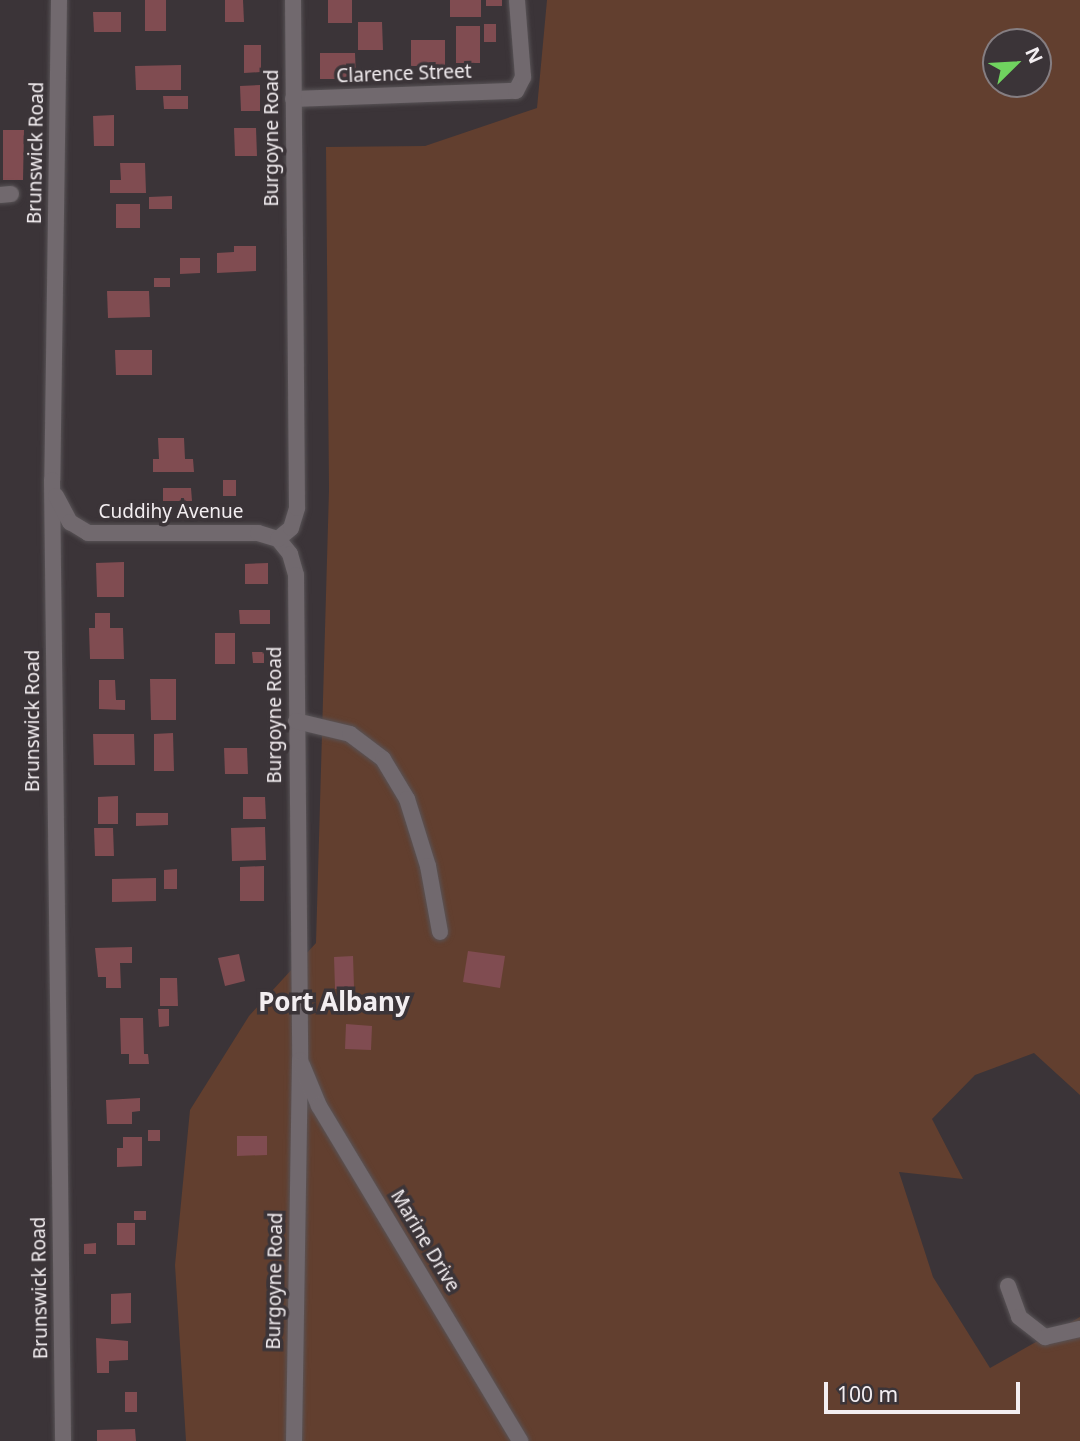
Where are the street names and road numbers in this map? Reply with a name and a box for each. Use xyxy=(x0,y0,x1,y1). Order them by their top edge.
street label: Clarence Street xyxy=(336,60,472,88)
street label: Burgoyne Road xyxy=(261,69,283,207)
street label: Brunswick Road xyxy=(23,82,49,224)
street label: Cuddihy Avenue xyxy=(98,501,244,523)
street label: Burgoyne Road xyxy=(264,646,286,784)
street label: Brunswick Road xyxy=(22,650,44,792)
street label: Marine Drive xyxy=(386,1186,464,1296)
street label: Burgoyne Road xyxy=(262,1212,288,1350)
street label: Brunswick Road xyxy=(27,1217,53,1359)

